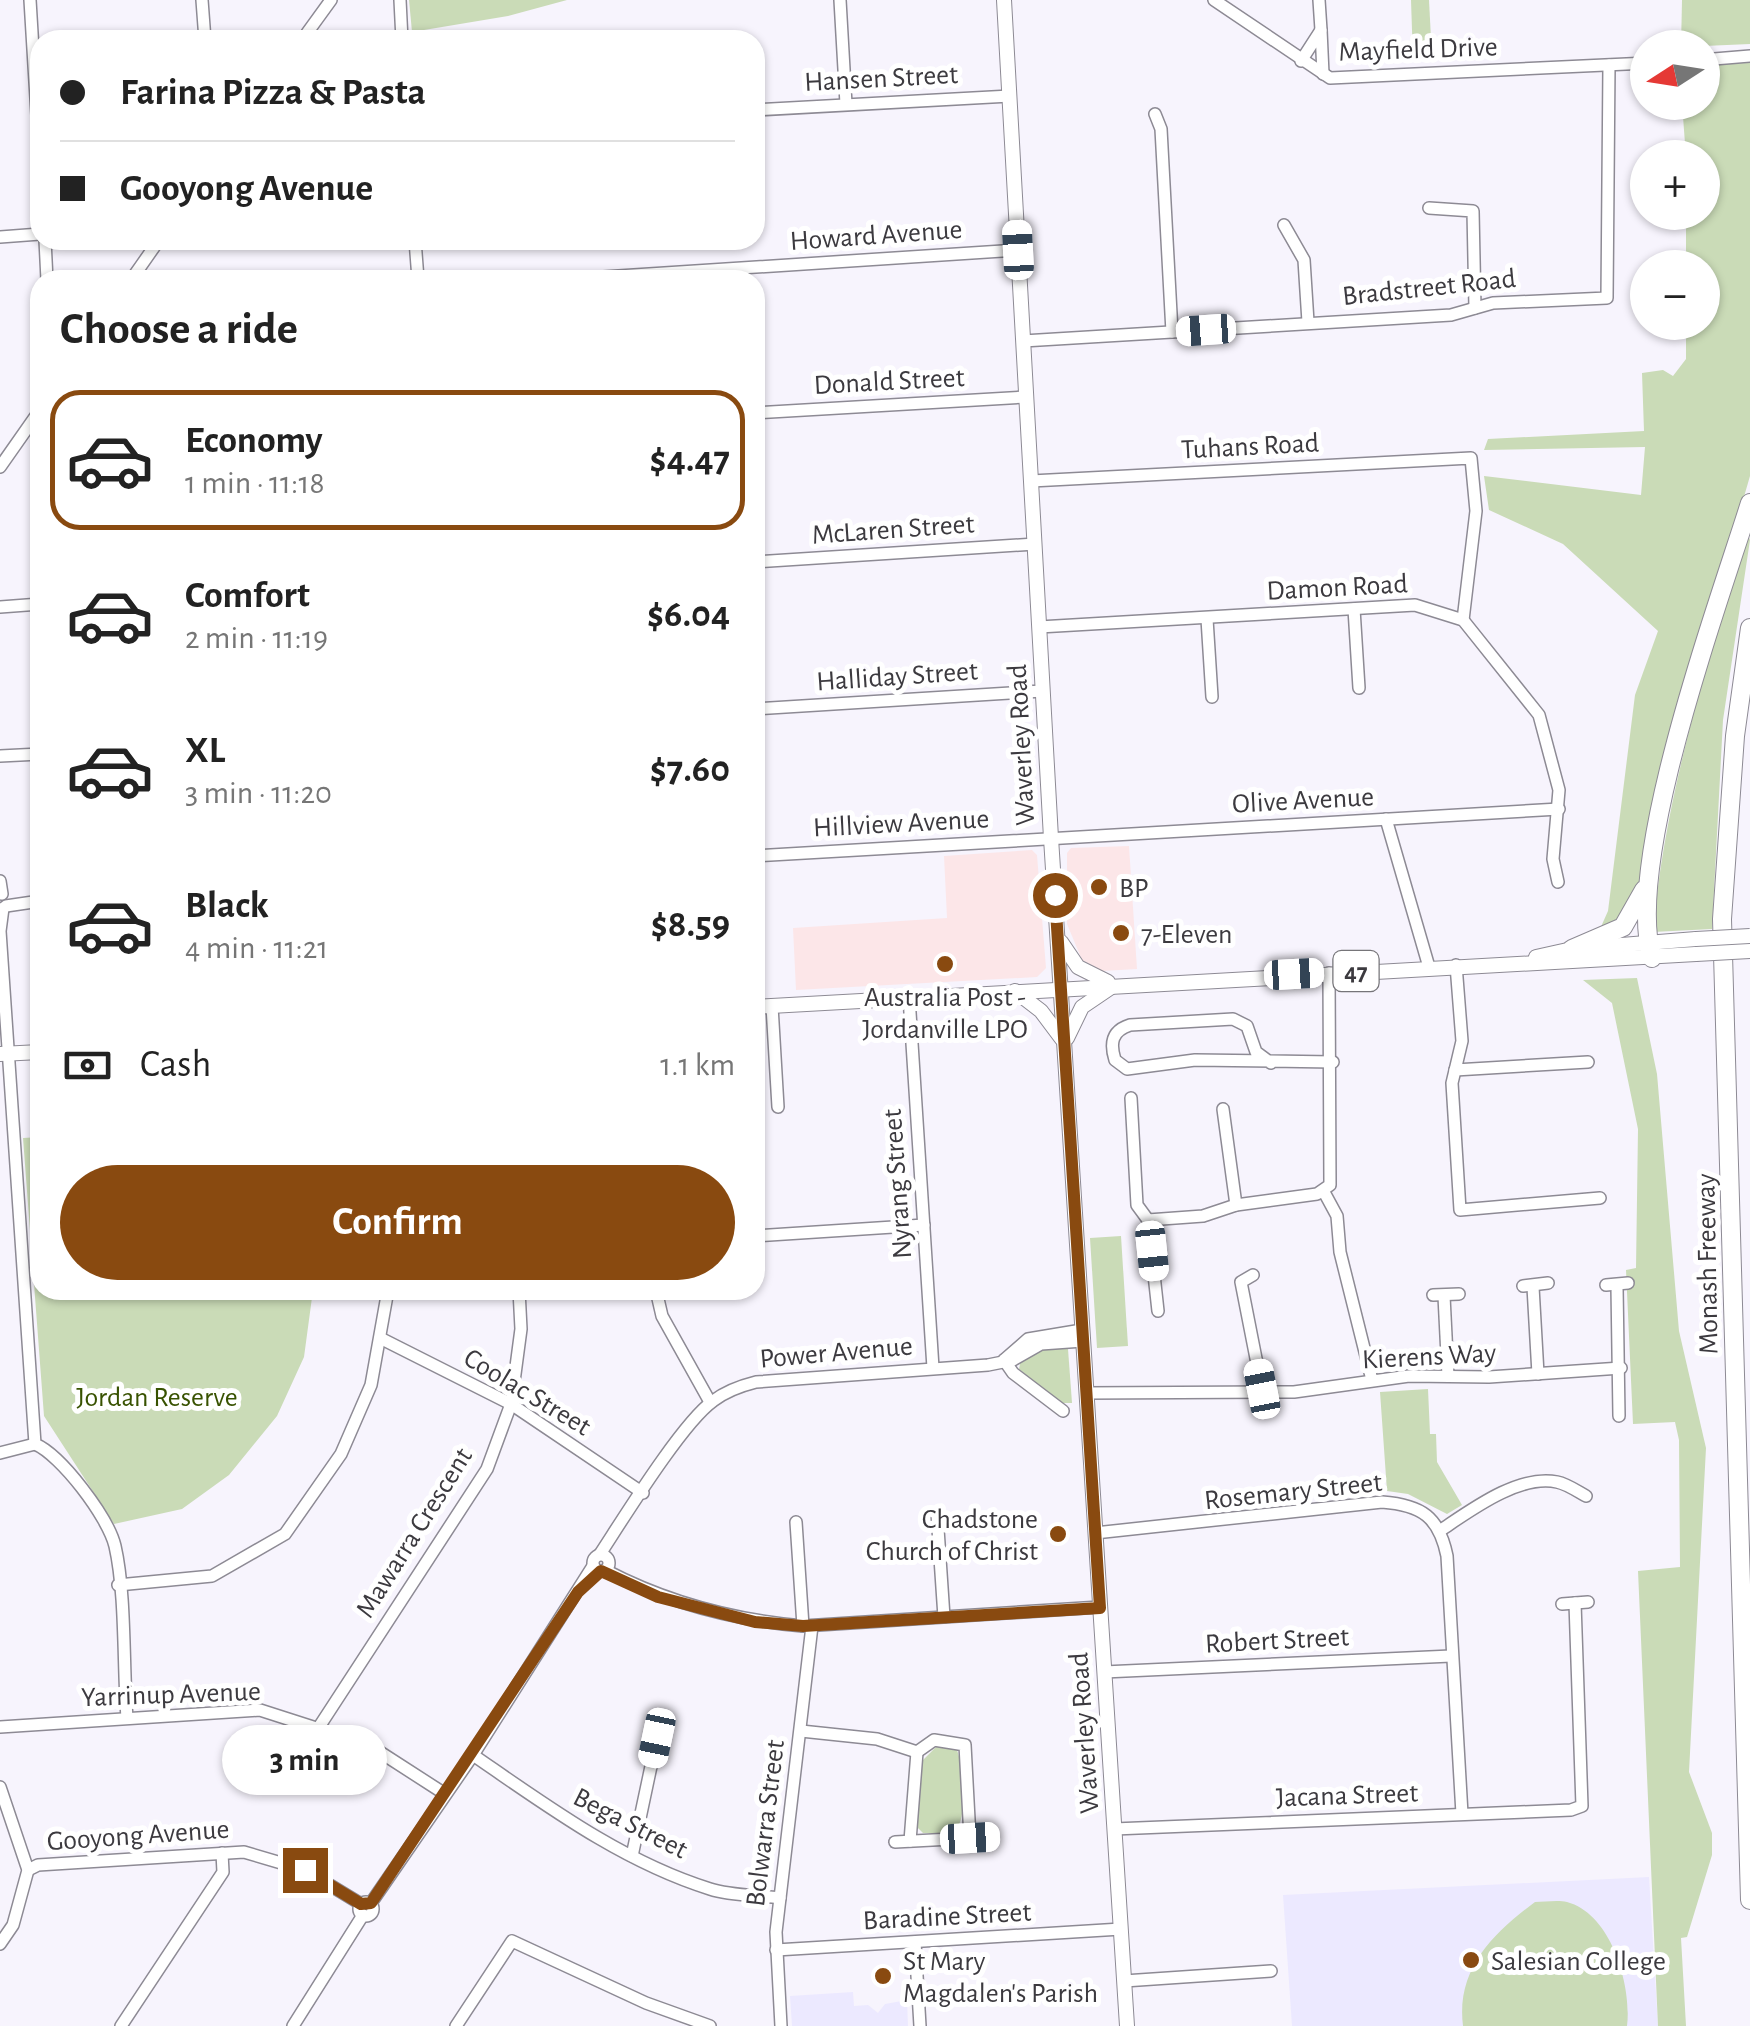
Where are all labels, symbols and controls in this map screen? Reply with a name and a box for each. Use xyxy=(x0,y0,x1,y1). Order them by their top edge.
north arrow xyxy=(1630,30,1720,120)
map controls xyxy=(1630,30,1720,340)
street label: Mayfield Drive xyxy=(1338,33,1498,67)
street label: Hansen Street xyxy=(804,61,959,97)
text: Farina Pizza & Pasta xyxy=(120,74,426,112)
button: + xyxy=(1630,140,1720,230)
text: Gooyong Avenue xyxy=(120,170,373,208)
street label: Howard Avenue xyxy=(789,216,963,256)
car xyxy=(1001,219,1035,281)
button: − xyxy=(1630,250,1720,340)
street label: Bradstreet Road xyxy=(1341,265,1517,311)
text: Choose a ride xyxy=(60,307,298,352)
car xyxy=(1175,313,1237,347)
street label: Donald Street xyxy=(813,364,965,400)
icon: car xyxy=(65,415,155,505)
text: Economy xyxy=(185,422,323,460)
street label: Tuhans Road xyxy=(1180,429,1320,465)
text: $4.47 xyxy=(650,441,730,479)
text: 1 min · 11:18 xyxy=(185,467,325,499)
street label: McLaren Street xyxy=(811,510,975,550)
icon: car xyxy=(65,570,155,660)
street label: Damon Road xyxy=(1266,570,1408,606)
text: Comfort xyxy=(185,577,310,615)
text: $6.04 xyxy=(647,596,730,634)
text: 2 min · 11:19 xyxy=(185,622,328,654)
street label: Halliday Street xyxy=(816,657,979,697)
street label: Waverley Road xyxy=(1004,663,1040,826)
icon: car xyxy=(65,725,155,815)
text: XL xyxy=(185,732,225,770)
text: $7.60 xyxy=(650,751,730,789)
text: 3 min · 11:20 xyxy=(185,777,332,809)
street label: Olive Avenue xyxy=(1231,783,1375,819)
street label: Hillview Avenue xyxy=(812,805,990,843)
route start xyxy=(1033,873,1078,918)
place label: BP xyxy=(1119,875,1149,903)
marker: BP xyxy=(1088,876,1110,898)
icon: car xyxy=(65,880,155,970)
text: Black xyxy=(185,887,269,925)
text: $8.59 xyxy=(651,906,730,944)
place label: 7-Eleven xyxy=(1141,921,1233,949)
marker: 7-Eleven xyxy=(1110,922,1132,944)
text: 4 min · 11:21 xyxy=(185,932,328,964)
road number: 47 xyxy=(1334,951,1378,991)
marker: Australia Post - Jordanville LPO xyxy=(934,953,956,975)
car xyxy=(1263,957,1325,991)
place label: Australia Post - Jordanville LPO xyxy=(862,984,1028,1044)
icon: cash xyxy=(60,1038,115,1093)
text: Cash xyxy=(140,1046,211,1084)
text: 1.1 km xyxy=(660,1049,735,1081)
street label: Nyrang Street xyxy=(879,1108,917,1260)
button: Confirm xyxy=(60,1165,735,1280)
street label: Monash Freeway xyxy=(1692,1173,1724,1355)
car xyxy=(1134,1220,1170,1282)
street label: Power Avenue xyxy=(759,1332,914,1374)
street label: Kierens Way xyxy=(1361,1339,1497,1374)
street label: Coolac Street xyxy=(459,1344,595,1441)
car xyxy=(1242,1357,1282,1421)
park label: Jordan Reserve xyxy=(76,1384,238,1412)
street label: Mawarra Crescent xyxy=(351,1443,478,1623)
street label: Rosemary Street xyxy=(1203,1469,1383,1515)
place label: Chadstone Church of Christ xyxy=(866,1506,1038,1566)
marker: Chadstone Church of Christ xyxy=(1047,1523,1069,1545)
street label: Robert Street xyxy=(1204,1623,1350,1659)
street label: Waverley Road xyxy=(1065,1651,1105,1814)
street label: Yarrinup Avenue xyxy=(81,1678,261,1712)
car xyxy=(636,1706,678,1770)
callout: 3 min xyxy=(222,1725,388,1795)
street label: Bolwarra Street xyxy=(742,1738,790,1908)
text: 3 min xyxy=(270,1744,339,1776)
street label: Jacana Street xyxy=(1276,1780,1419,1812)
street label: Bega Street xyxy=(568,1783,692,1864)
street label: Gooyong Avenue xyxy=(46,1816,230,1856)
car xyxy=(939,1821,1001,1855)
route end xyxy=(283,1848,328,1893)
street label: Baradine Street xyxy=(862,1899,1032,1935)
place label: St Mary Magdalen's Parish xyxy=(903,1948,1098,2008)
place label: Salesian College xyxy=(1491,1948,1666,1976)
marker: Salesian College xyxy=(1460,1949,1482,1971)
marker: St Mary Magdalen's Parish xyxy=(872,1965,894,1987)

